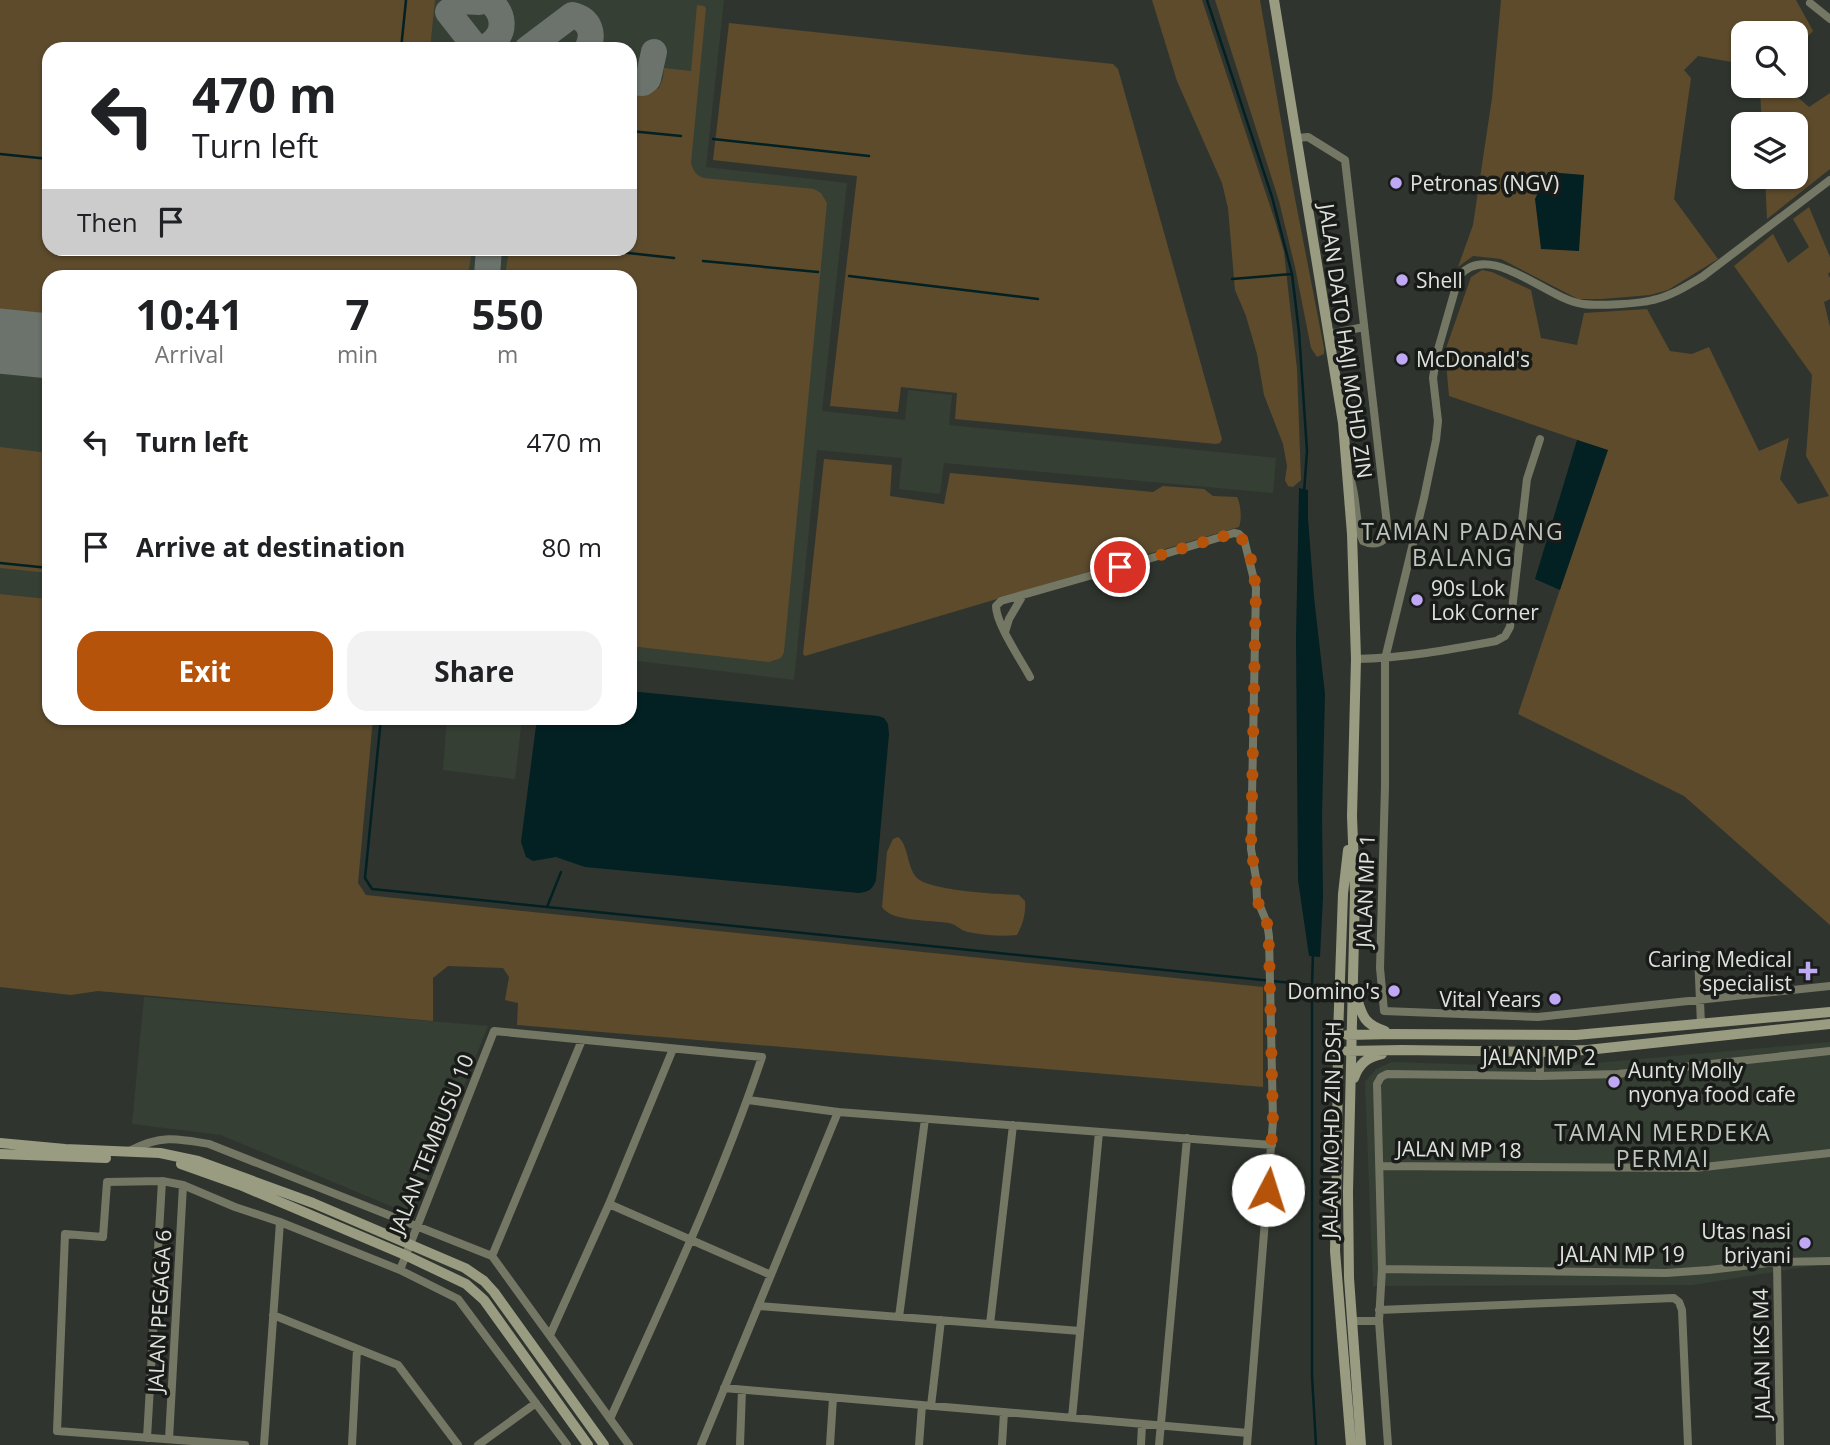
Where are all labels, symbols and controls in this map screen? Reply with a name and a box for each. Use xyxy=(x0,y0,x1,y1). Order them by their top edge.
map controls xyxy=(1731,21,1808,189)
button: search xyxy=(1731,21,1808,98)
text: 470 m xyxy=(192,61,337,127)
icon: left xyxy=(77,70,168,161)
button: layers xyxy=(1731,112,1808,189)
text: Turn left xyxy=(192,124,318,167)
place label: Petronas (NGV) xyxy=(1410,169,1559,197)
marker: Petronas (NGV) xyxy=(1388,175,1404,191)
street label: JALAN DATO HAJI MOHD ZIN xyxy=(1313,200,1379,480)
icon: arrive xyxy=(152,203,190,241)
text: Then xyxy=(77,204,138,240)
place label: Shell xyxy=(1416,266,1463,294)
marker: Shell xyxy=(1394,272,1410,288)
text: 10:41 xyxy=(135,285,243,342)
text: 7 xyxy=(345,285,370,342)
text: 550 xyxy=(472,285,544,342)
text: Arrival xyxy=(155,338,224,370)
text: min xyxy=(337,338,378,370)
text: m xyxy=(497,338,518,370)
place label: McDonald's xyxy=(1416,345,1530,373)
marker: McDonald's xyxy=(1394,351,1410,367)
icon: left xyxy=(77,423,115,461)
text: Turn left xyxy=(136,424,248,460)
text: 470 m xyxy=(527,424,602,460)
district label: TAMAN PADANG BALANG xyxy=(1361,515,1565,573)
icon: arrive xyxy=(77,528,115,566)
text: Arrive at destination xyxy=(136,529,405,565)
text: 80 m xyxy=(541,529,602,565)
pin xyxy=(1090,537,1150,597)
icon: arrive xyxy=(1101,548,1139,586)
place label: 90s Lok Lok Corner xyxy=(1431,574,1539,626)
marker: 90s Lok Lok Corner xyxy=(1409,592,1425,608)
button: Exit xyxy=(77,631,333,711)
button: Share xyxy=(347,631,602,711)
street label: JALAN MP 1 xyxy=(1349,834,1381,950)
place label: Caring Medical specialist xyxy=(1648,945,1792,997)
marker: Caring Medical specialist xyxy=(1798,961,1818,981)
place label: Domino's xyxy=(1287,977,1380,1005)
marker: Domino's xyxy=(1386,983,1402,999)
place label: Vital Years xyxy=(1439,985,1541,1013)
marker: Vital Years xyxy=(1547,991,1563,1007)
street label: JALAN MOHD ZIN DSH xyxy=(1315,1021,1347,1241)
street label: JALAN MP 2 xyxy=(1480,1043,1596,1071)
street label: JALAN TEMBUSU 10 xyxy=(381,1050,480,1240)
place label: Aunty Molly nyonya food cafe xyxy=(1628,1056,1796,1108)
marker: Aunty Molly nyonya food cafe xyxy=(1606,1074,1622,1090)
district label: TAMAN MERDEKA PERMAI xyxy=(1554,1116,1772,1174)
street label: JALAN MP 18 xyxy=(1394,1134,1522,1164)
position arrow xyxy=(1231,1153,1305,1227)
place label: Utas nasi briyani xyxy=(1701,1217,1791,1269)
street label: JALAN PEGAGA 6 xyxy=(141,1229,177,1395)
marker: Utas nasi briyani xyxy=(1797,1235,1813,1251)
street label: JALAN MP 19 xyxy=(1557,1240,1685,1268)
street label: JALAN IKS M4 xyxy=(1746,1288,1776,1422)

